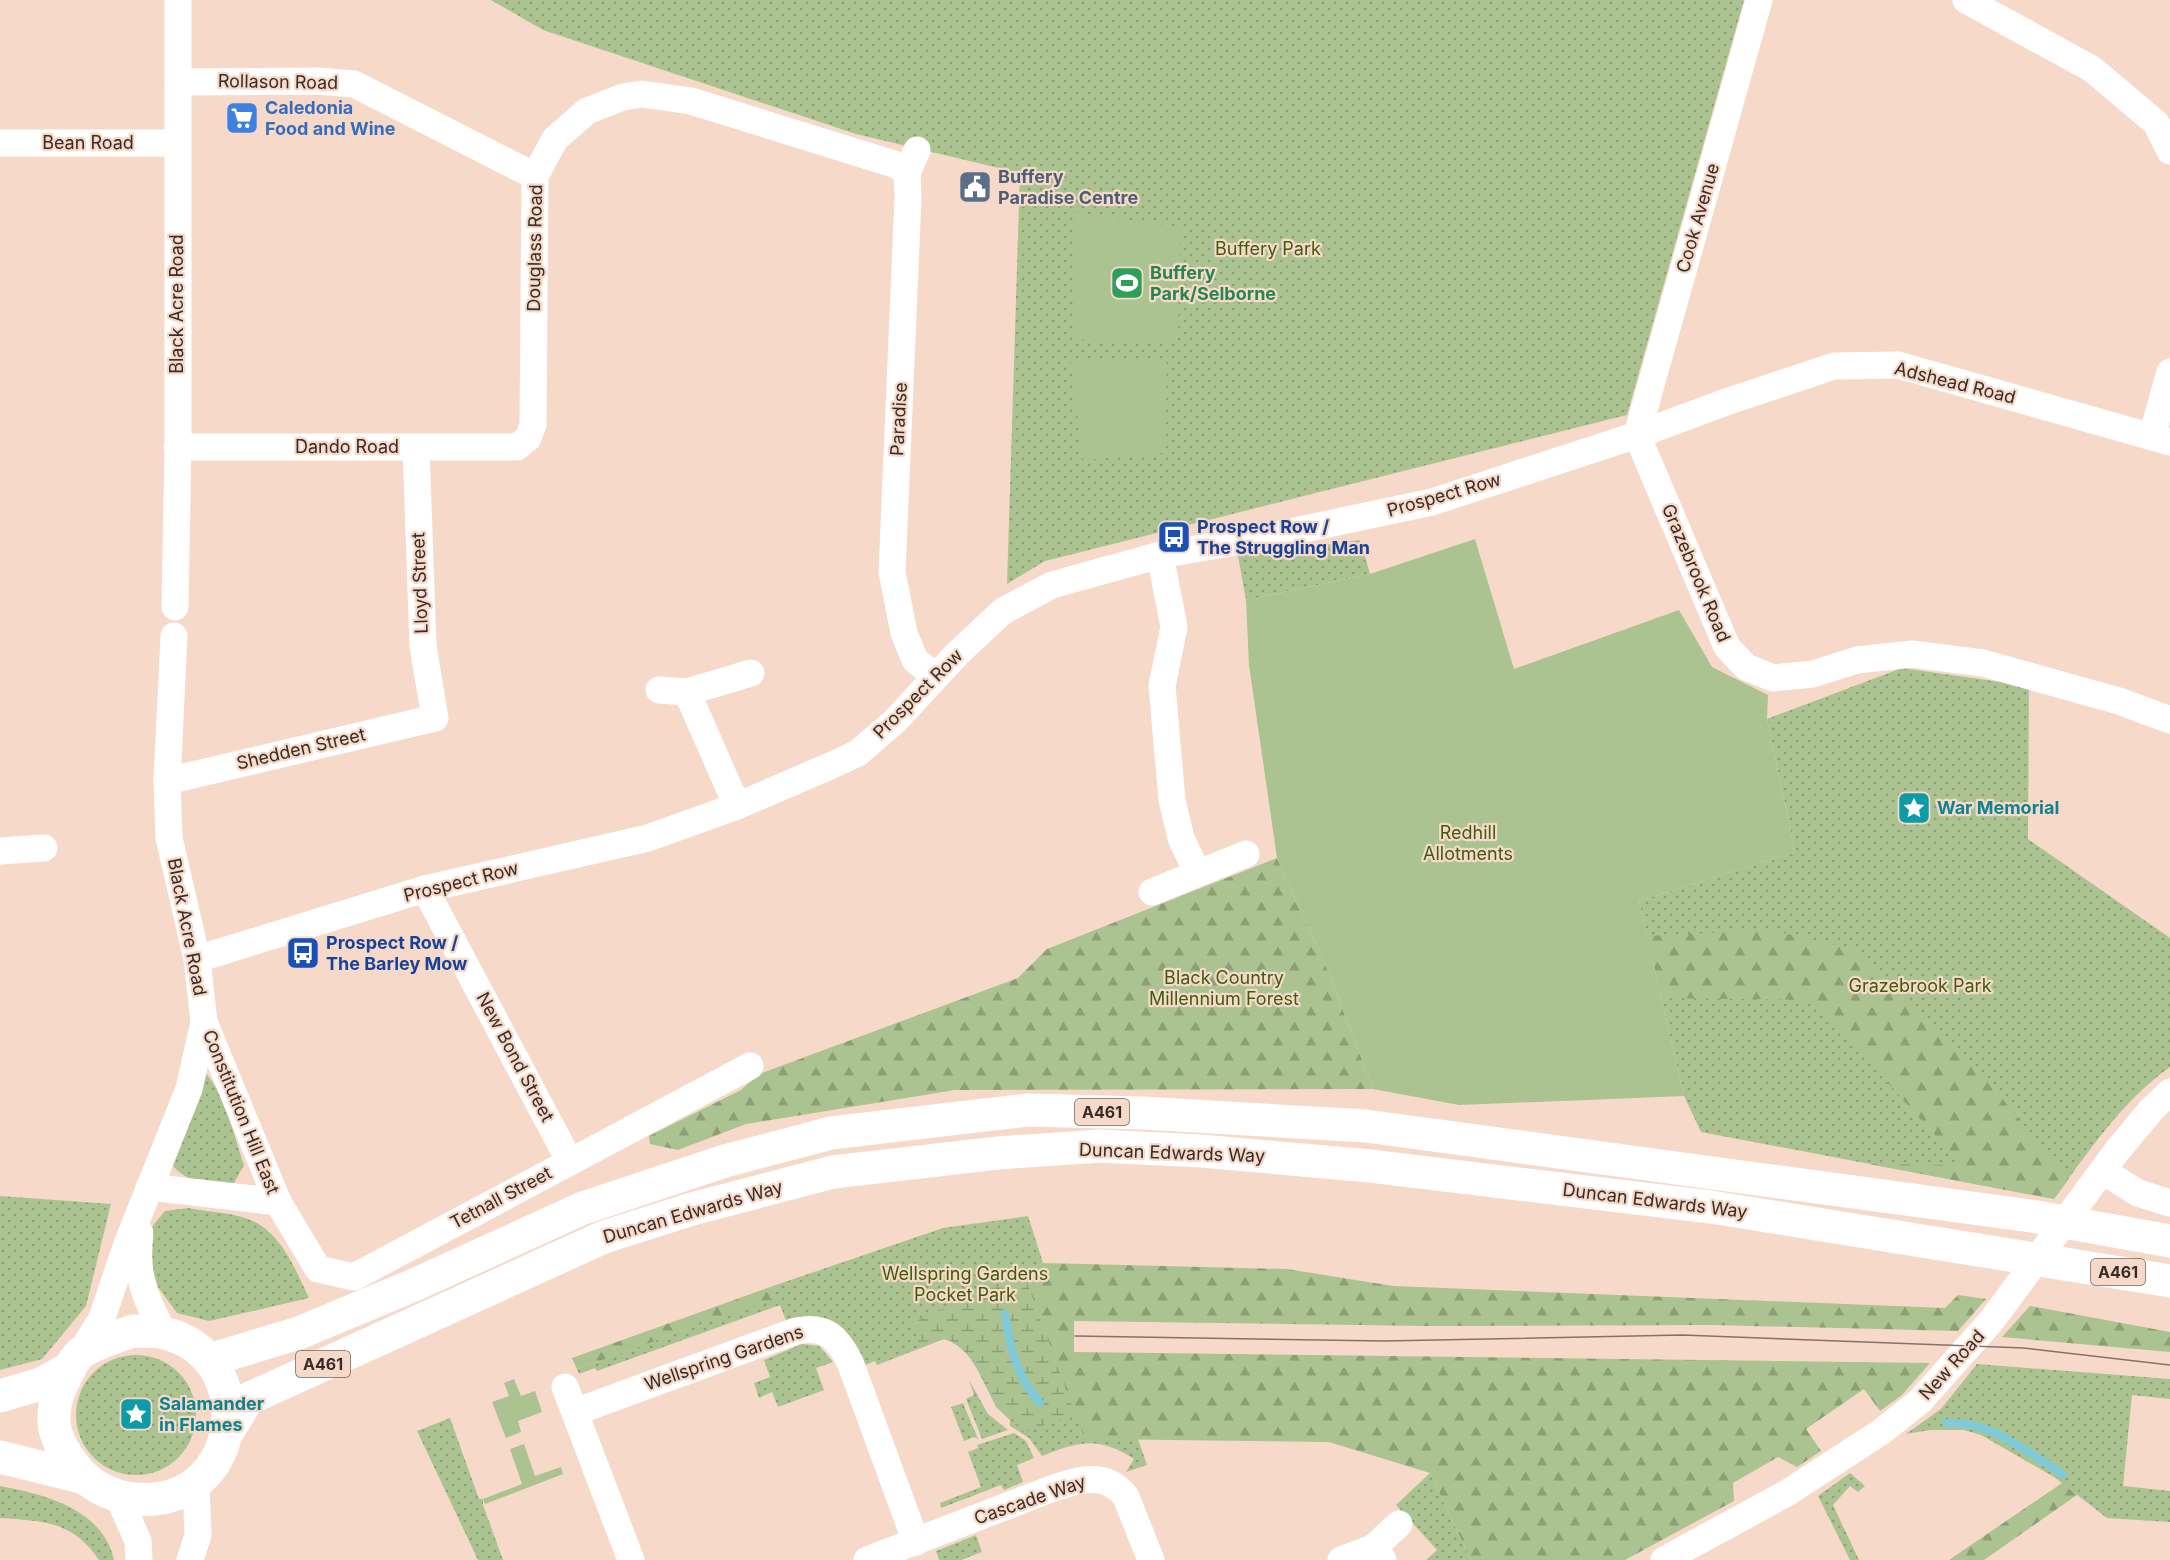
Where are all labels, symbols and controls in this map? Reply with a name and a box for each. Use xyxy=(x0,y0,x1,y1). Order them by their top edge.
street label: Rollason Road xyxy=(218,70,338,93)
place label: Caledonia Food and Wine xyxy=(265,97,396,139)
supermarket icon: Caledonia Food and Wine xyxy=(224,100,260,136)
street label: Bean Road xyxy=(42,132,134,153)
street label: Cook Avenue xyxy=(1672,161,1723,275)
place label: Buffery Paradise Centre xyxy=(998,166,1138,208)
public building icon: Buffery Paradise Centre xyxy=(957,169,993,205)
street label: Douglass Road xyxy=(523,184,546,312)
street label: Black Acre Road xyxy=(166,234,187,374)
park label: Buffery Park xyxy=(1215,238,1321,259)
place label: Buffery Park/Selborne xyxy=(1150,262,1276,304)
sports icon: Buffery Park/Selborne xyxy=(1109,265,1145,301)
street label: Adshead Road xyxy=(1892,357,2018,408)
street label: Paradise xyxy=(886,382,911,456)
street label: Dando Road xyxy=(295,436,399,457)
street label: Prospect Row xyxy=(1384,468,1504,521)
street label: Grazebrook Road xyxy=(1658,501,1735,645)
place label: Prospect Row / The Struggling Man xyxy=(1197,516,1370,558)
bus stop icon: Prospect Row / The Struggling Man xyxy=(1156,519,1192,555)
street label: Lloyd Street xyxy=(407,532,432,634)
street label: Prospect Row xyxy=(869,644,967,743)
street label: Shedden Street xyxy=(234,723,368,774)
place icon: War Memorial xyxy=(1896,790,1932,826)
place label: War Memorial xyxy=(1937,797,2059,818)
park label: Redhill Allotments xyxy=(1423,822,1513,864)
street label: Black Acre Road xyxy=(164,856,211,997)
street label: Prospect Row xyxy=(401,857,521,906)
place label: Prospect Row / The Barley Mow xyxy=(326,932,468,974)
bus stop icon: Prospect Row / The Barley Mow xyxy=(285,935,321,971)
park label: Black Country Millennium Forest xyxy=(1149,967,1299,1009)
park label: Grazebrook Park xyxy=(1848,975,1992,996)
street label: New Bond Street xyxy=(472,988,558,1125)
street label: Constitution Hill East xyxy=(199,1027,284,1197)
road number: A461 xyxy=(1075,1099,1129,1125)
street label: Duncan Edwards Way xyxy=(1079,1139,1265,1166)
street label: Tetnall Street xyxy=(446,1162,555,1233)
street label: Duncan Edwards Way xyxy=(601,1176,785,1247)
street label: Duncan Edwards Way xyxy=(1561,1179,1749,1222)
road number: A461 xyxy=(2091,1259,2145,1285)
park label: Wellspring Gardens Pocket Park xyxy=(882,1263,1048,1305)
street label: Wellspring Gardens xyxy=(642,1321,806,1395)
street label: New Road xyxy=(1915,1325,1989,1404)
road number: A461 xyxy=(296,1351,350,1377)
place label: Salamander in Flames xyxy=(159,1393,264,1435)
place icon: Salamander in Flames xyxy=(118,1396,154,1432)
street label: Cascade Way xyxy=(971,1471,1088,1528)

